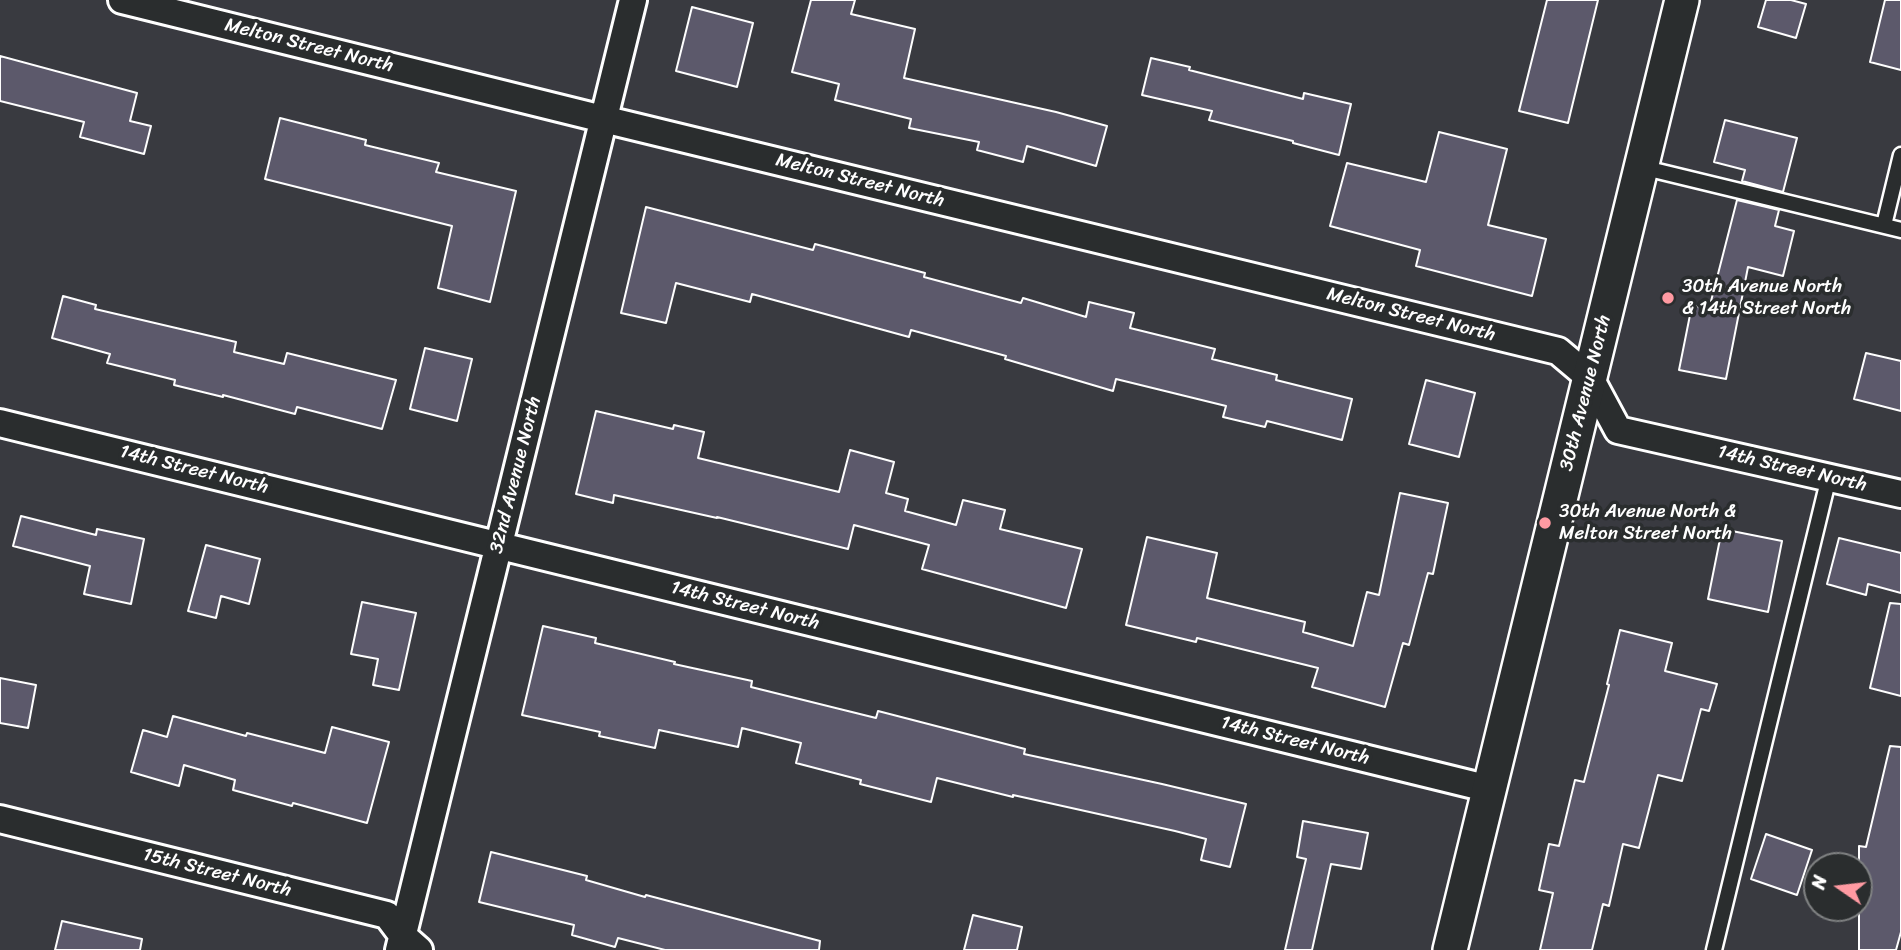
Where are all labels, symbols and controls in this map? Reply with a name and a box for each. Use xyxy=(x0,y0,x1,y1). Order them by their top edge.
street label: Melton Street North xyxy=(222,14,396,78)
street label: Melton Street North xyxy=(773,149,947,213)
place label: 30th Avenue North & 14th Street North xyxy=(1682,276,1851,320)
street label: Melton Street North xyxy=(1324,283,1498,347)
marker: 30th Avenue North & 14th Street North xyxy=(1660,290,1676,306)
street label: 30th Avenue North xyxy=(1556,313,1616,473)
street label: 32nd Avenue North xyxy=(485,394,547,556)
street label: 14th Street North xyxy=(117,441,271,499)
street label: 14th Street North xyxy=(1715,441,1869,497)
place label: 30th Avenue North & Melton Street North xyxy=(1559,501,1736,545)
marker: 30th Avenue North & Melton Street North xyxy=(1537,515,1553,531)
street label: 14th Street North xyxy=(668,577,822,635)
street label: 14th Street North xyxy=(1218,712,1372,770)
street label: 15th Street North xyxy=(141,844,293,902)
north arrow xyxy=(1803,852,1873,922)
text: N xyxy=(1801,872,1837,893)

